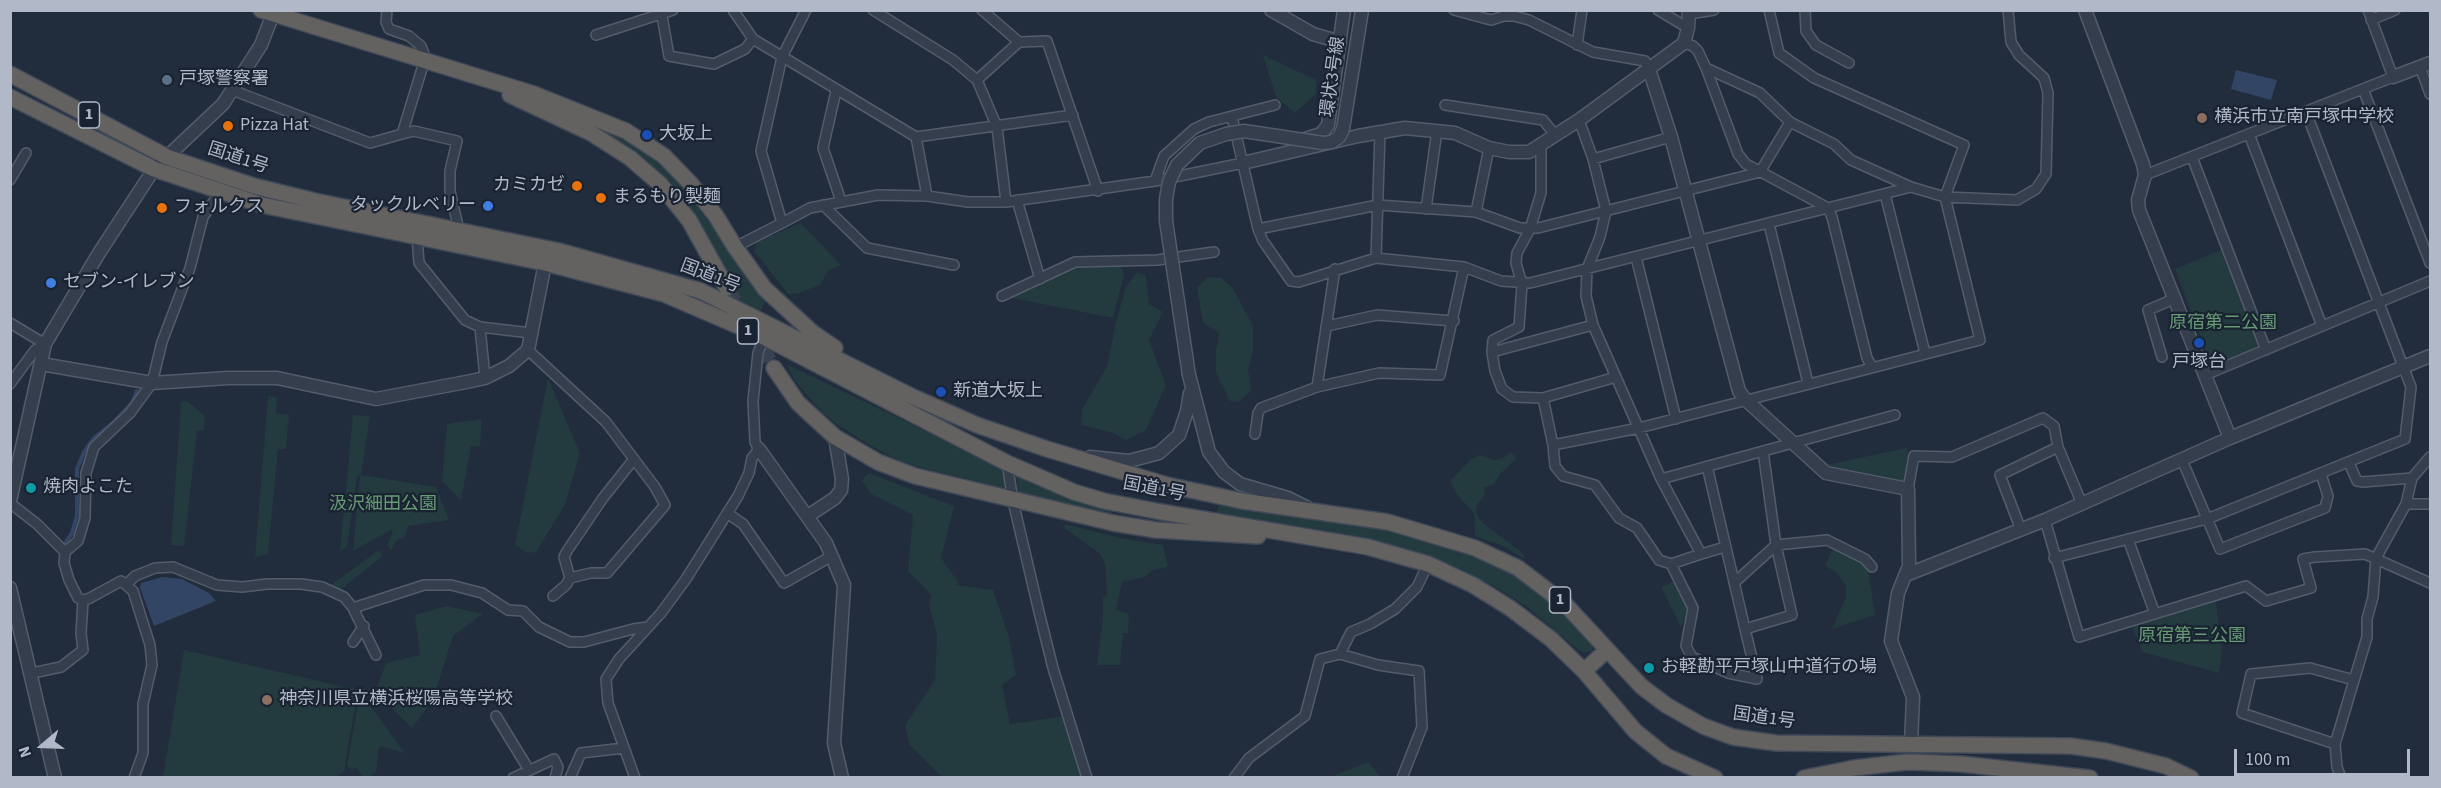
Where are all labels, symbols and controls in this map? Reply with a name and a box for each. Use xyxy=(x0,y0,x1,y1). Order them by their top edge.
street label: 環状3号線 xyxy=(1318,35,1350,119)
place label: 戸塚警察署 xyxy=(179,69,269,91)
marker: 戸塚警察署 xyxy=(160,73,174,87)
road number: 1 xyxy=(78,102,100,128)
place label: 横浜市立南戸塚中学校 xyxy=(2214,107,2394,129)
marker: 横浜市立南戸塚中学校 xyxy=(2195,111,2209,125)
place label: Pizza Hat xyxy=(240,115,309,137)
marker: Pizza Hat xyxy=(221,119,235,133)
place label: 大坂上 xyxy=(659,124,713,146)
marker: 大坂上 xyxy=(640,128,654,142)
street label: 国道1号 xyxy=(205,139,271,179)
place label: カミカゼ xyxy=(493,175,565,197)
marker: カミカゼ xyxy=(570,179,584,193)
place label: まるもり製麺 xyxy=(613,187,721,209)
marker: まるもり製麺 xyxy=(594,191,608,205)
place label: タックルベリー xyxy=(350,195,476,217)
place label: フォルクス xyxy=(174,197,264,219)
marker: タックルベリー xyxy=(481,199,495,213)
marker: フォルクス xyxy=(155,201,169,215)
street label: 国道1号 xyxy=(677,256,743,298)
place label: セブン-イレブン xyxy=(63,272,195,294)
marker: セブン-イレブン xyxy=(44,276,58,290)
park label: 原宿第二公園 xyxy=(2169,313,2277,335)
road number: 1 xyxy=(738,318,758,344)
marker: 戸塚台 xyxy=(2192,336,2206,350)
place label: 戸塚台 xyxy=(2172,352,2226,374)
place label: 新道大坂上 xyxy=(953,381,1043,403)
marker: 新道大坂上 xyxy=(934,385,948,399)
street label: 国道1号 xyxy=(1121,473,1187,507)
place label: 焼肉よこた xyxy=(43,477,133,499)
marker: 焼肉よこた xyxy=(24,481,38,495)
park label: 汲沢細田公園 xyxy=(329,494,437,516)
road number: 1 xyxy=(1550,587,1570,613)
park label: 原宿第三公園 xyxy=(2138,626,2246,648)
place label: お軽勘平戸塚山中道行の場 xyxy=(1661,657,1877,679)
marker: お軽勘平戸塚山中道行の場 xyxy=(1642,661,1656,675)
place label: 神奈川県立横浜桜陽高等学校 xyxy=(279,689,513,711)
marker: 神奈川県立横浜桜陽高等学校 xyxy=(260,693,274,707)
street label: 国道1号 xyxy=(1731,704,1797,734)
north arrow xyxy=(12,716,72,776)
scale bar xyxy=(2237,737,2412,775)
text: N xyxy=(13,743,37,760)
text: 100 m xyxy=(2245,747,2290,772)

